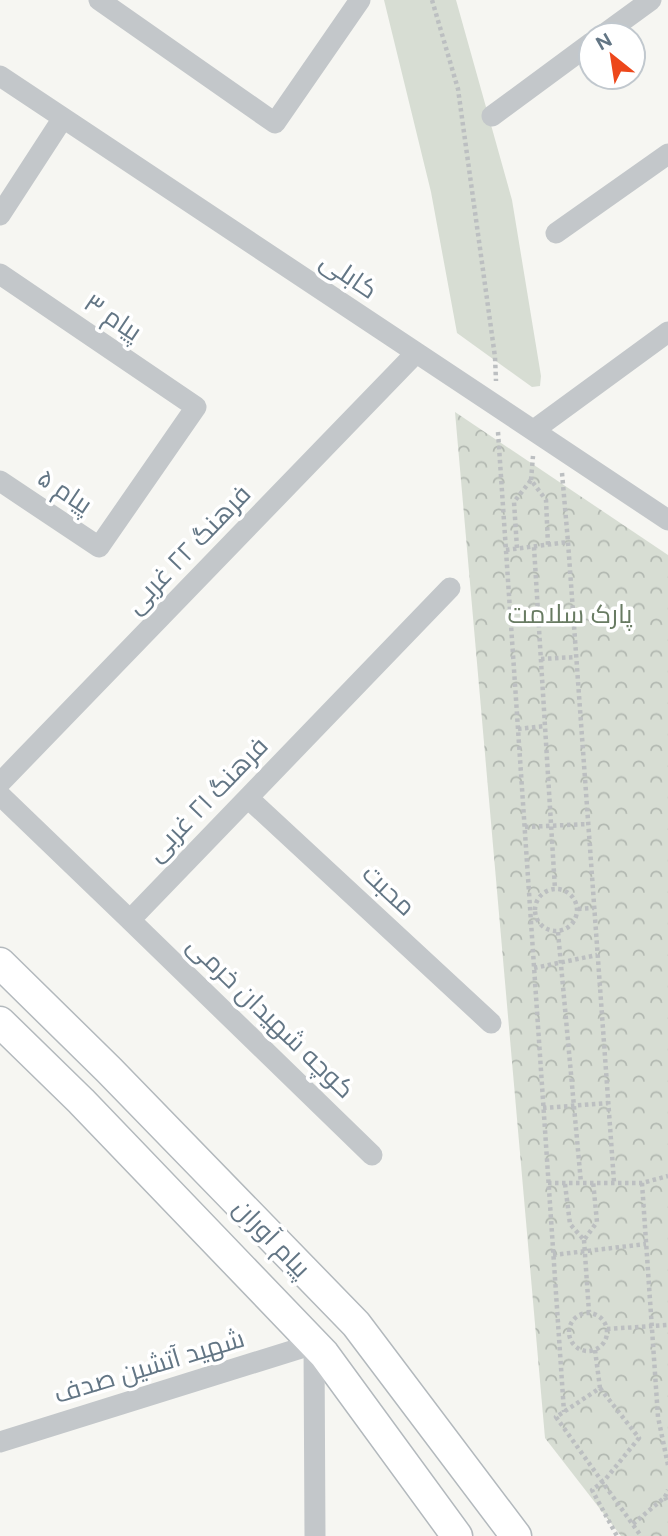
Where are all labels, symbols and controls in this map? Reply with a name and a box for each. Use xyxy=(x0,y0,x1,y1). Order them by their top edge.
north arrow xyxy=(577,21,647,91)
text: N xyxy=(592,28,616,55)
street label: کابلی xyxy=(314,244,384,306)
street label: پیام ۳ xyxy=(77,286,148,349)
street label: پیام ۵ xyxy=(30,461,99,522)
street label: فرهنگ ۲۲ غربی xyxy=(119,478,257,620)
park label: پارک سلامت xyxy=(507,598,633,631)
street label: فرهنگ ۲۱ غربی xyxy=(140,730,274,868)
street label: محبت xyxy=(356,857,422,923)
street label: کوچه شهیدان خرمی xyxy=(180,929,361,1106)
street label: پیام آوران xyxy=(225,1192,317,1286)
street label: شهید آتشین صدف xyxy=(50,1322,248,1410)

